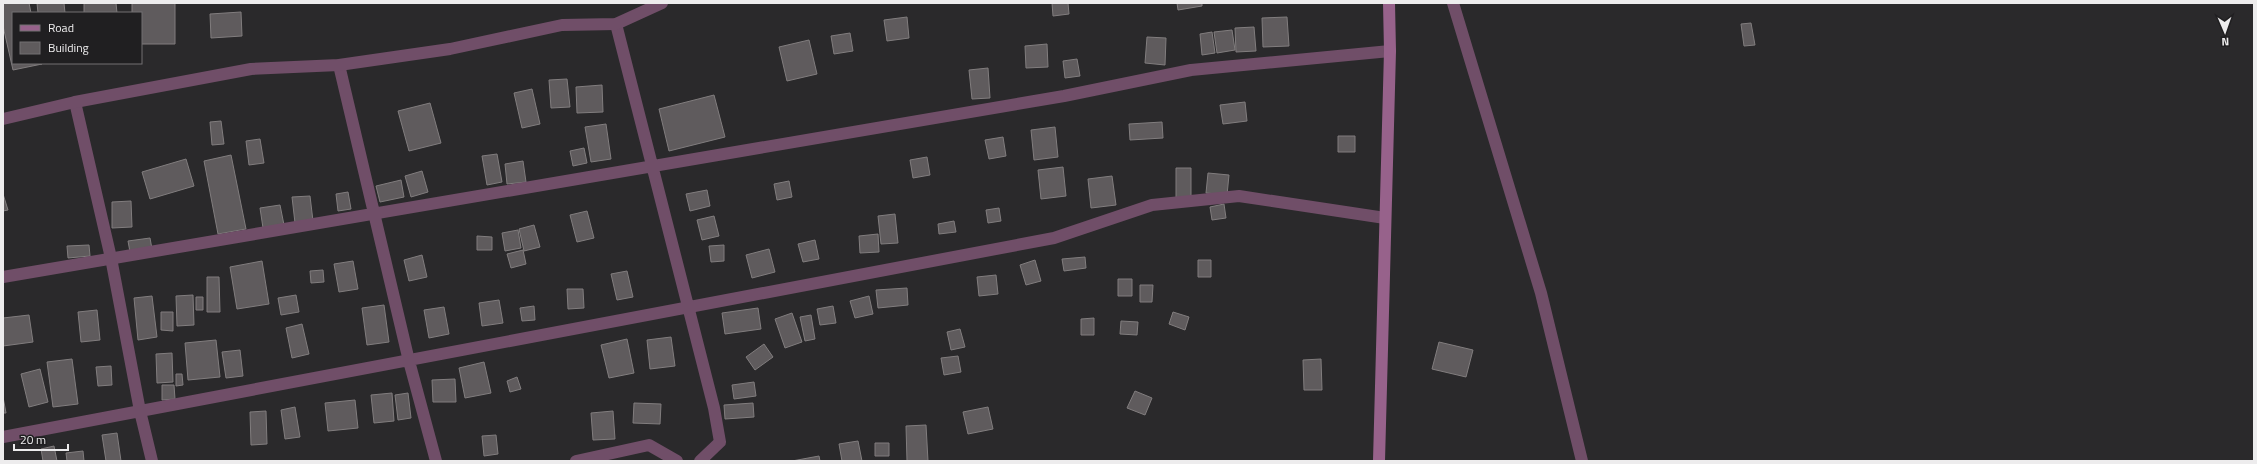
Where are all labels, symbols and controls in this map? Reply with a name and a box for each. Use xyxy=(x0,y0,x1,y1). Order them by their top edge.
legend xyxy=(12,12,142,64)
north arrow xyxy=(2205,12,2245,52)
text: Road xyxy=(48,18,74,37)
text: N xyxy=(2221,34,2229,50)
text: Building xyxy=(48,38,89,57)
scale bar xyxy=(14,426,68,452)
text: 20 m xyxy=(20,430,46,449)

